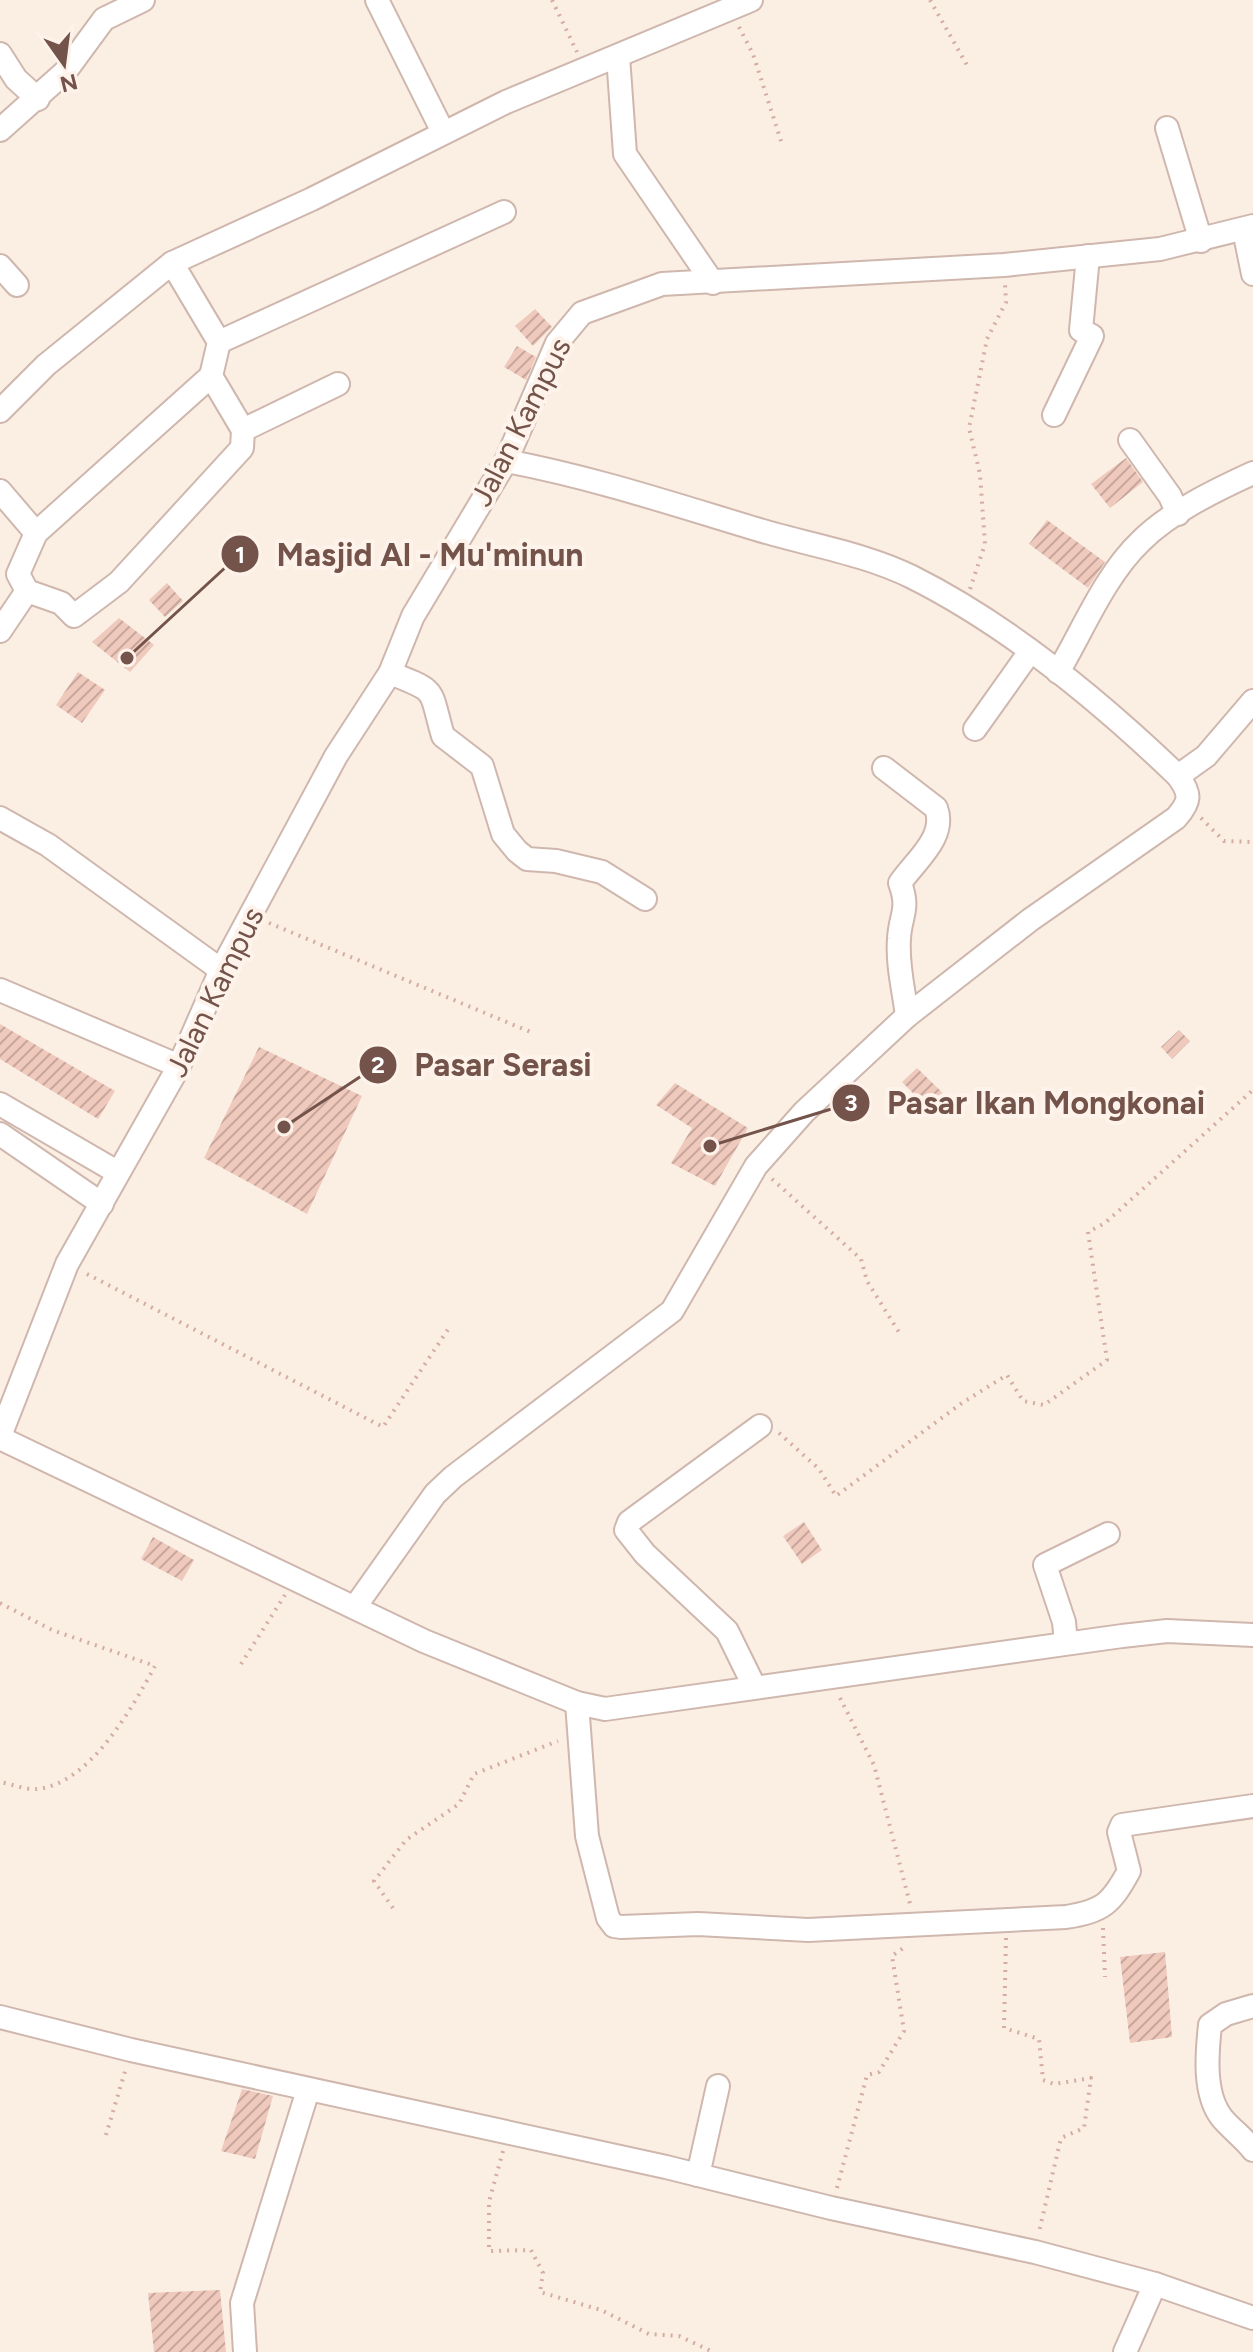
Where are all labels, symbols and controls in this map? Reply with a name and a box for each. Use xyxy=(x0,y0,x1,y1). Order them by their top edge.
north arrow xyxy=(24,24,104,104)
text: N xyxy=(57,68,80,98)
street label: Jalan Kampus xyxy=(462,331,579,512)
callout: Masjid Al - Mu'minun xyxy=(220,526,599,582)
text: Masjid Al - Mu'minun xyxy=(276,536,584,574)
text: 1 xyxy=(235,540,245,569)
street label: Jalan Kampus xyxy=(158,901,272,1083)
callout: Pasar Serasi xyxy=(358,1037,607,1093)
text: Pasar Serasi xyxy=(414,1046,592,1084)
text: 2 xyxy=(371,1050,385,1079)
callout: Pasar Ikan Mongkonai xyxy=(831,1075,1221,1131)
text: Pasar Ikan Mongkonai xyxy=(887,1084,1205,1122)
text: 3 xyxy=(844,1088,858,1117)

